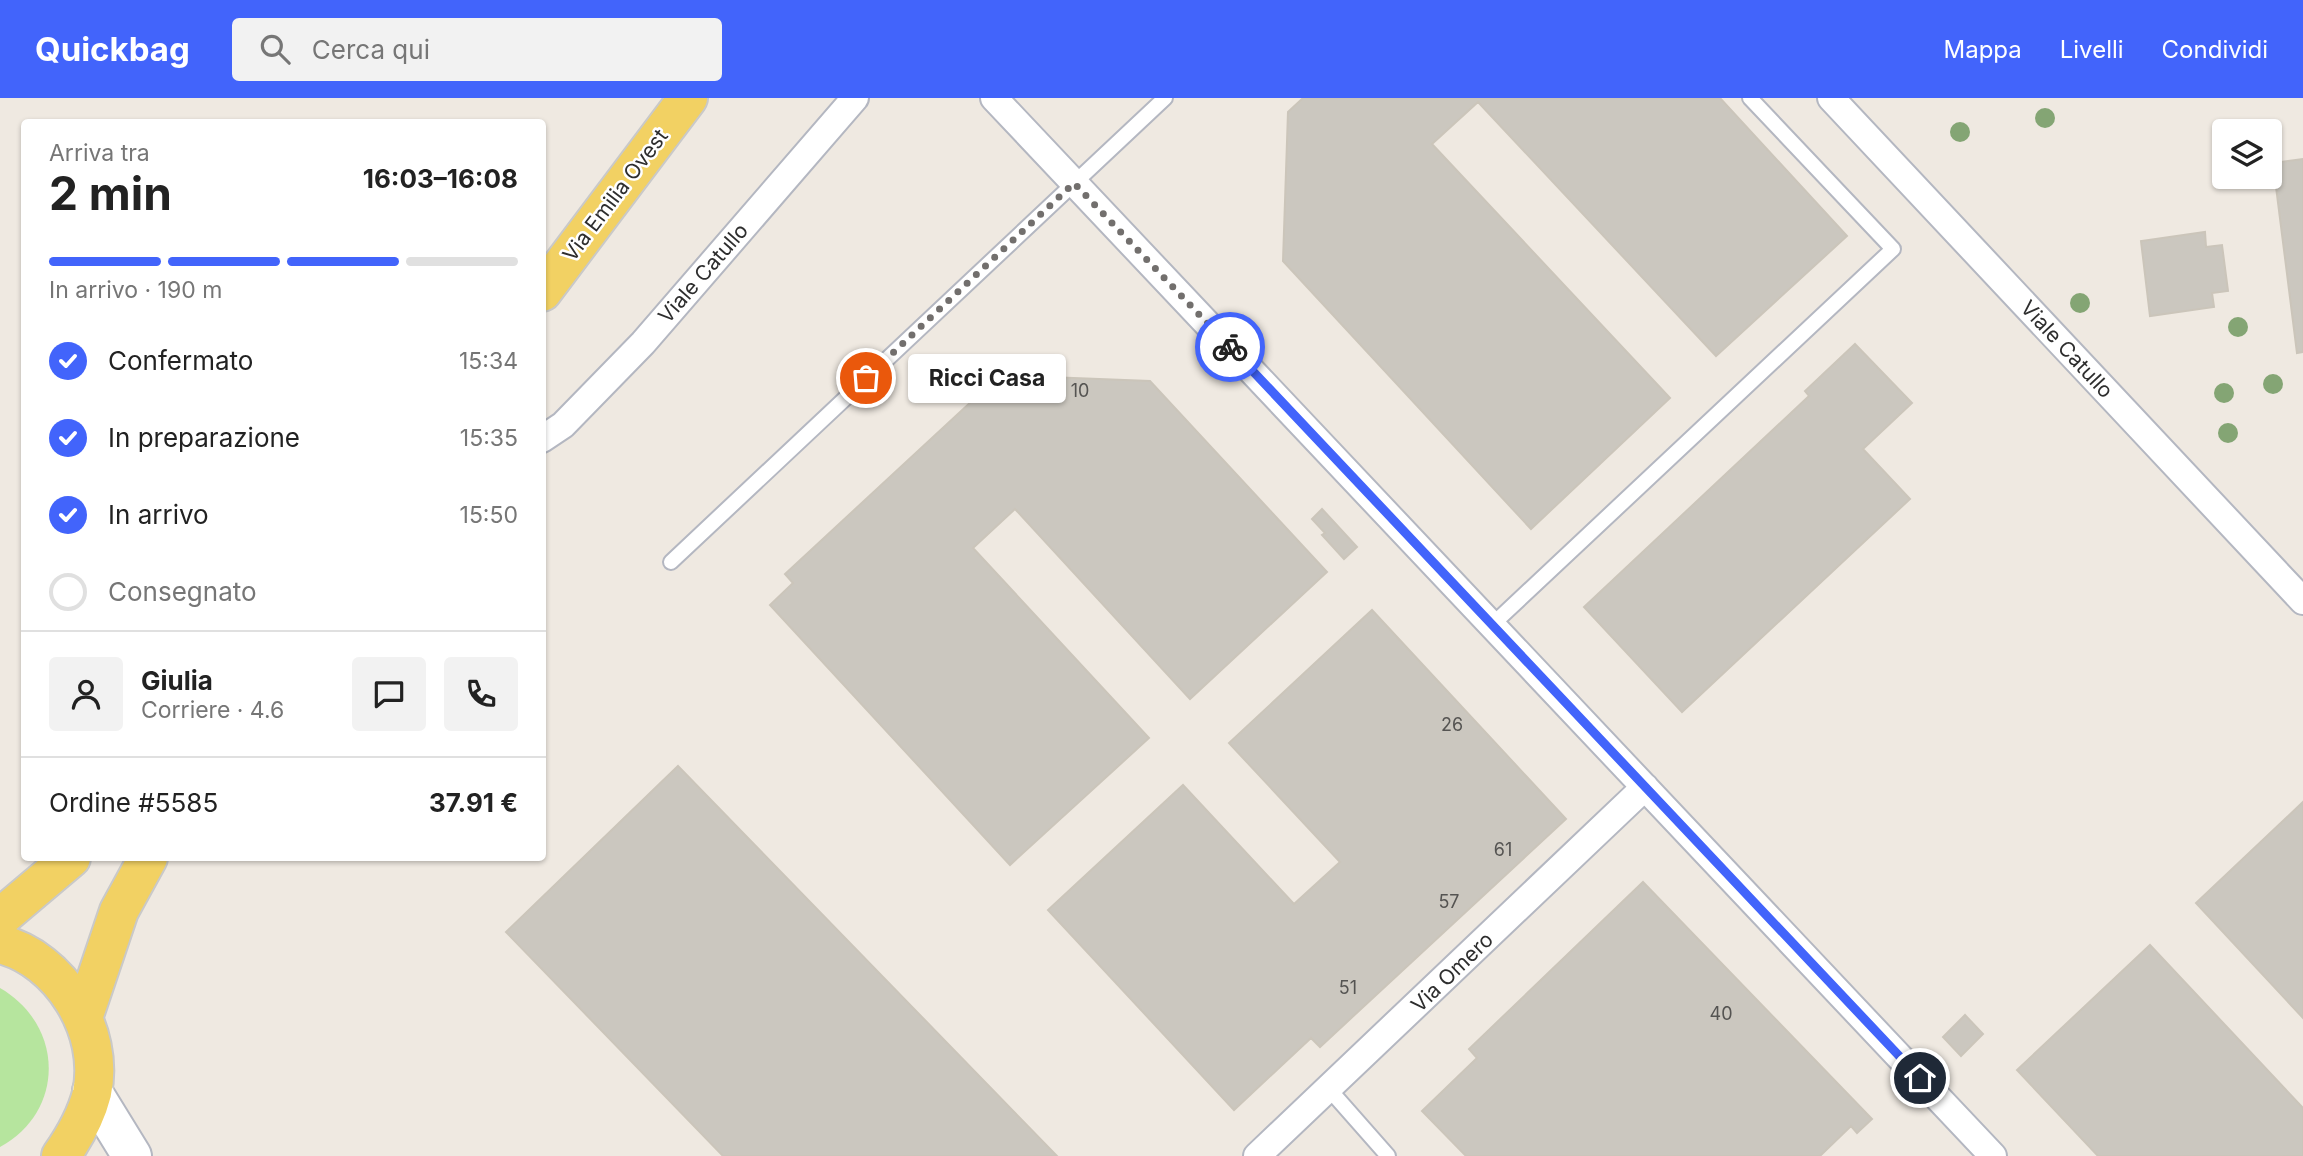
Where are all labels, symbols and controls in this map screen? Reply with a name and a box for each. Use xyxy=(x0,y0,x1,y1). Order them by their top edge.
search box xyxy=(232,18,722,81)
text: Quickbag xyxy=(35,29,190,69)
icon: search xyxy=(256,30,294,68)
text: Cerca qui xyxy=(312,34,430,65)
text: Mappa xyxy=(1943,35,2022,64)
text: Livelli xyxy=(2060,35,2124,64)
text: Condividi xyxy=(2162,35,2268,64)
map controls xyxy=(2212,119,2282,189)
button: layers xyxy=(2212,119,2282,189)
street label: Via Emilia Ovest xyxy=(557,124,673,266)
text: Arriva tra xyxy=(49,139,150,167)
text: 16:03–16:08 xyxy=(363,163,518,194)
text: 2 min xyxy=(49,165,172,221)
street label: Viale Catullo xyxy=(653,218,753,328)
text: In arrivo · 190 m xyxy=(49,276,222,304)
street label: Viale Catullo xyxy=(2016,295,2118,403)
courier xyxy=(1195,312,1265,382)
icon: bike xyxy=(1211,328,1249,366)
icon: check xyxy=(49,342,87,380)
text: Confermato xyxy=(108,345,253,376)
text: 15:34 xyxy=(459,347,518,375)
pin xyxy=(836,348,896,408)
callout: Ricci Casa xyxy=(908,354,1066,402)
icon: bag xyxy=(847,359,885,397)
text: Ricci Casa xyxy=(929,364,1045,392)
house number: 10 xyxy=(1071,380,1089,401)
icon: check xyxy=(49,419,87,457)
text: In preparazione xyxy=(108,422,300,453)
text: 15:35 xyxy=(460,424,518,452)
icon: check xyxy=(49,496,87,534)
text: In arrivo xyxy=(108,499,209,530)
text: 15:50 xyxy=(460,501,518,529)
text: Consegnato xyxy=(108,576,257,607)
button: person xyxy=(49,657,123,731)
button: chat xyxy=(352,657,426,731)
button: phone xyxy=(444,657,518,731)
text: Giulia xyxy=(141,665,213,696)
text: Corriere · 4.6 xyxy=(141,696,284,724)
house number: 26 xyxy=(1441,714,1463,735)
text: Ordine #5585 xyxy=(49,787,218,818)
text: 37.91 € xyxy=(429,787,518,818)
house number: 61 xyxy=(1494,839,1512,860)
house number: 57 xyxy=(1438,891,1460,912)
street label: Via Omero xyxy=(1406,927,1498,1017)
house number: 51 xyxy=(1339,977,1357,998)
house number: 40 xyxy=(1710,1003,1732,1024)
pin xyxy=(1890,1048,1950,1108)
icon: home xyxy=(1901,1059,1939,1097)

